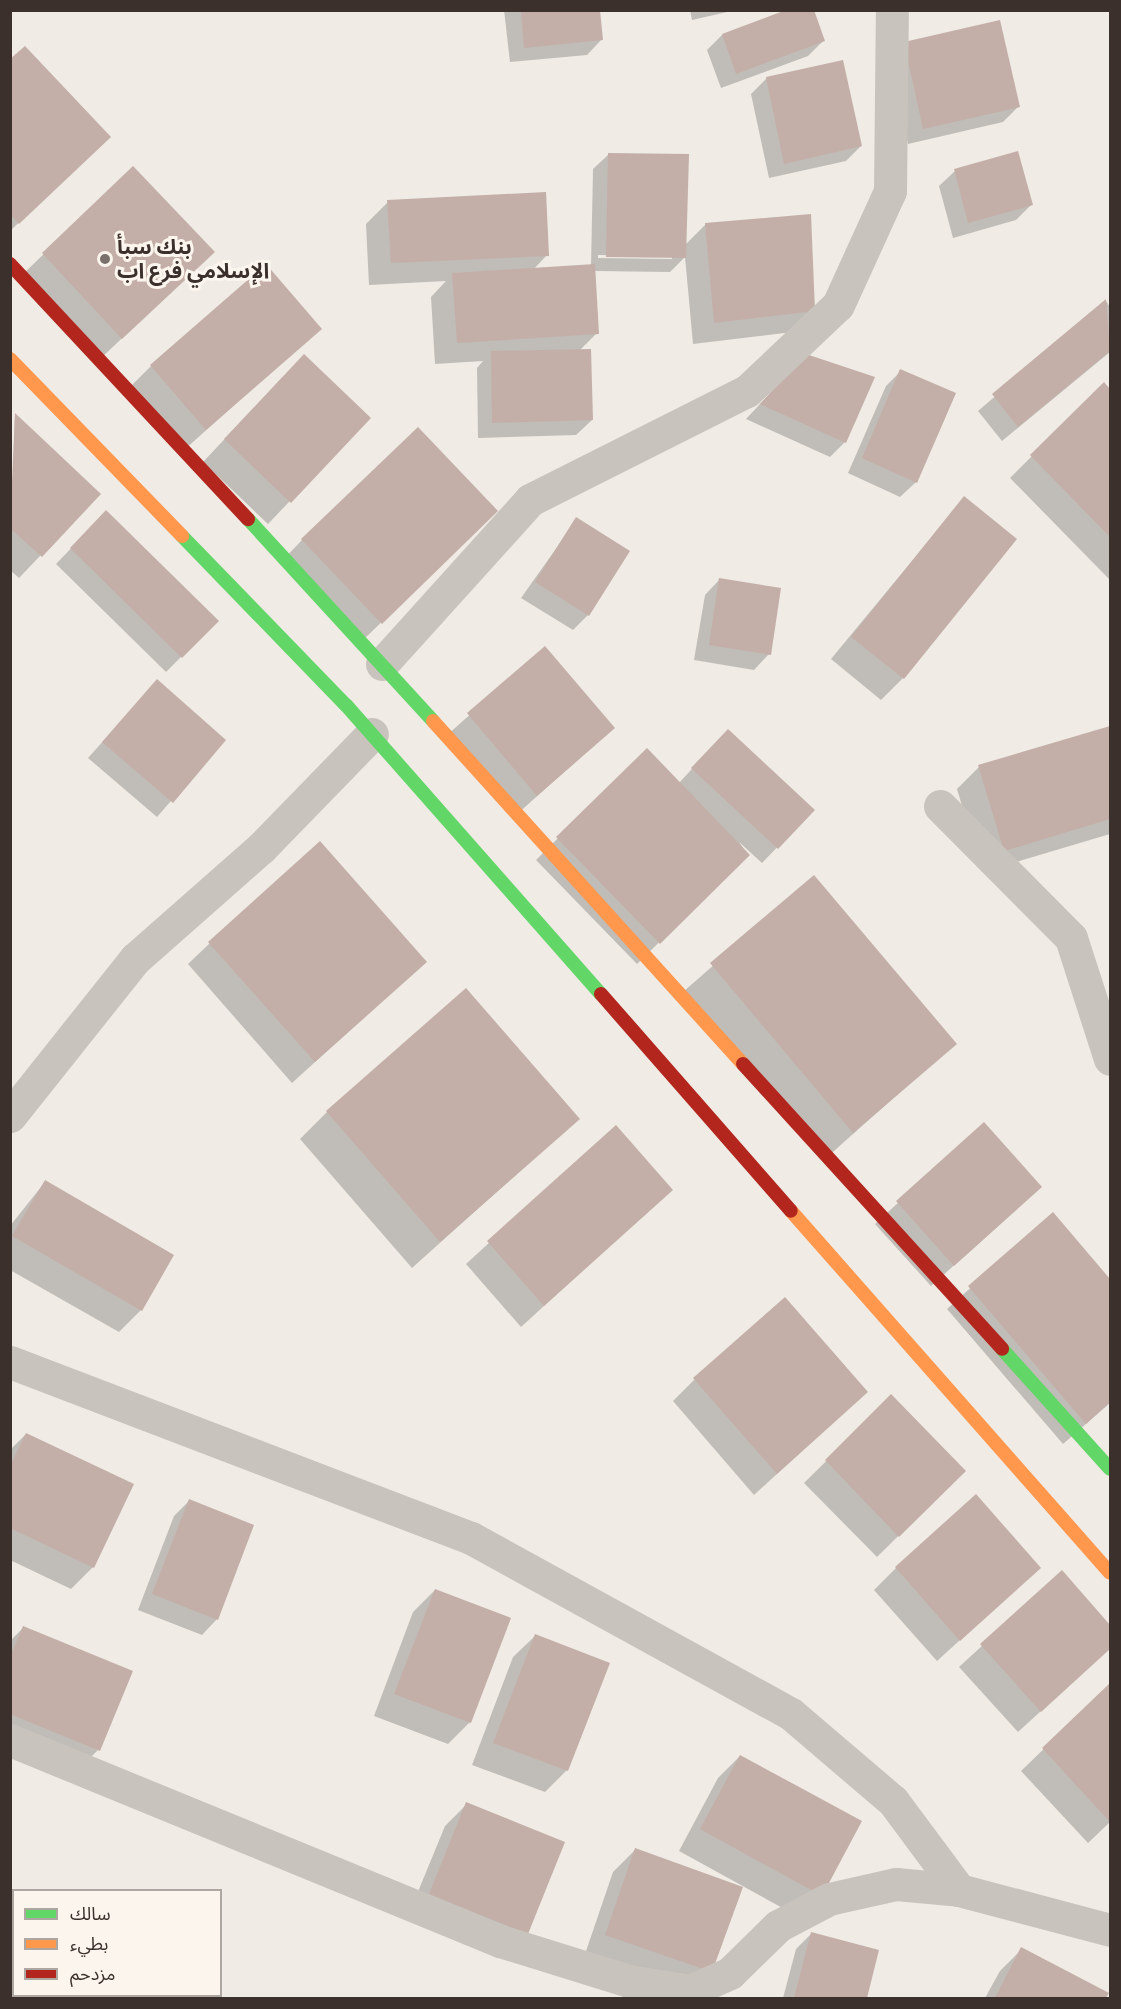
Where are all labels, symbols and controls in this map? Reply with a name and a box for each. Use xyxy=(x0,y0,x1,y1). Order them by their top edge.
place label: بنك سبأ الإسلامي فرع اب xyxy=(117,234,269,284)
marker: بنك سبأ الإسلامي فرع اب xyxy=(98,252,112,266)
legend xyxy=(12,1889,222,1997)
text: سالك xyxy=(70,1901,111,1926)
text: بطيء xyxy=(70,1931,108,1956)
text: مزدحم xyxy=(70,1961,115,1986)

